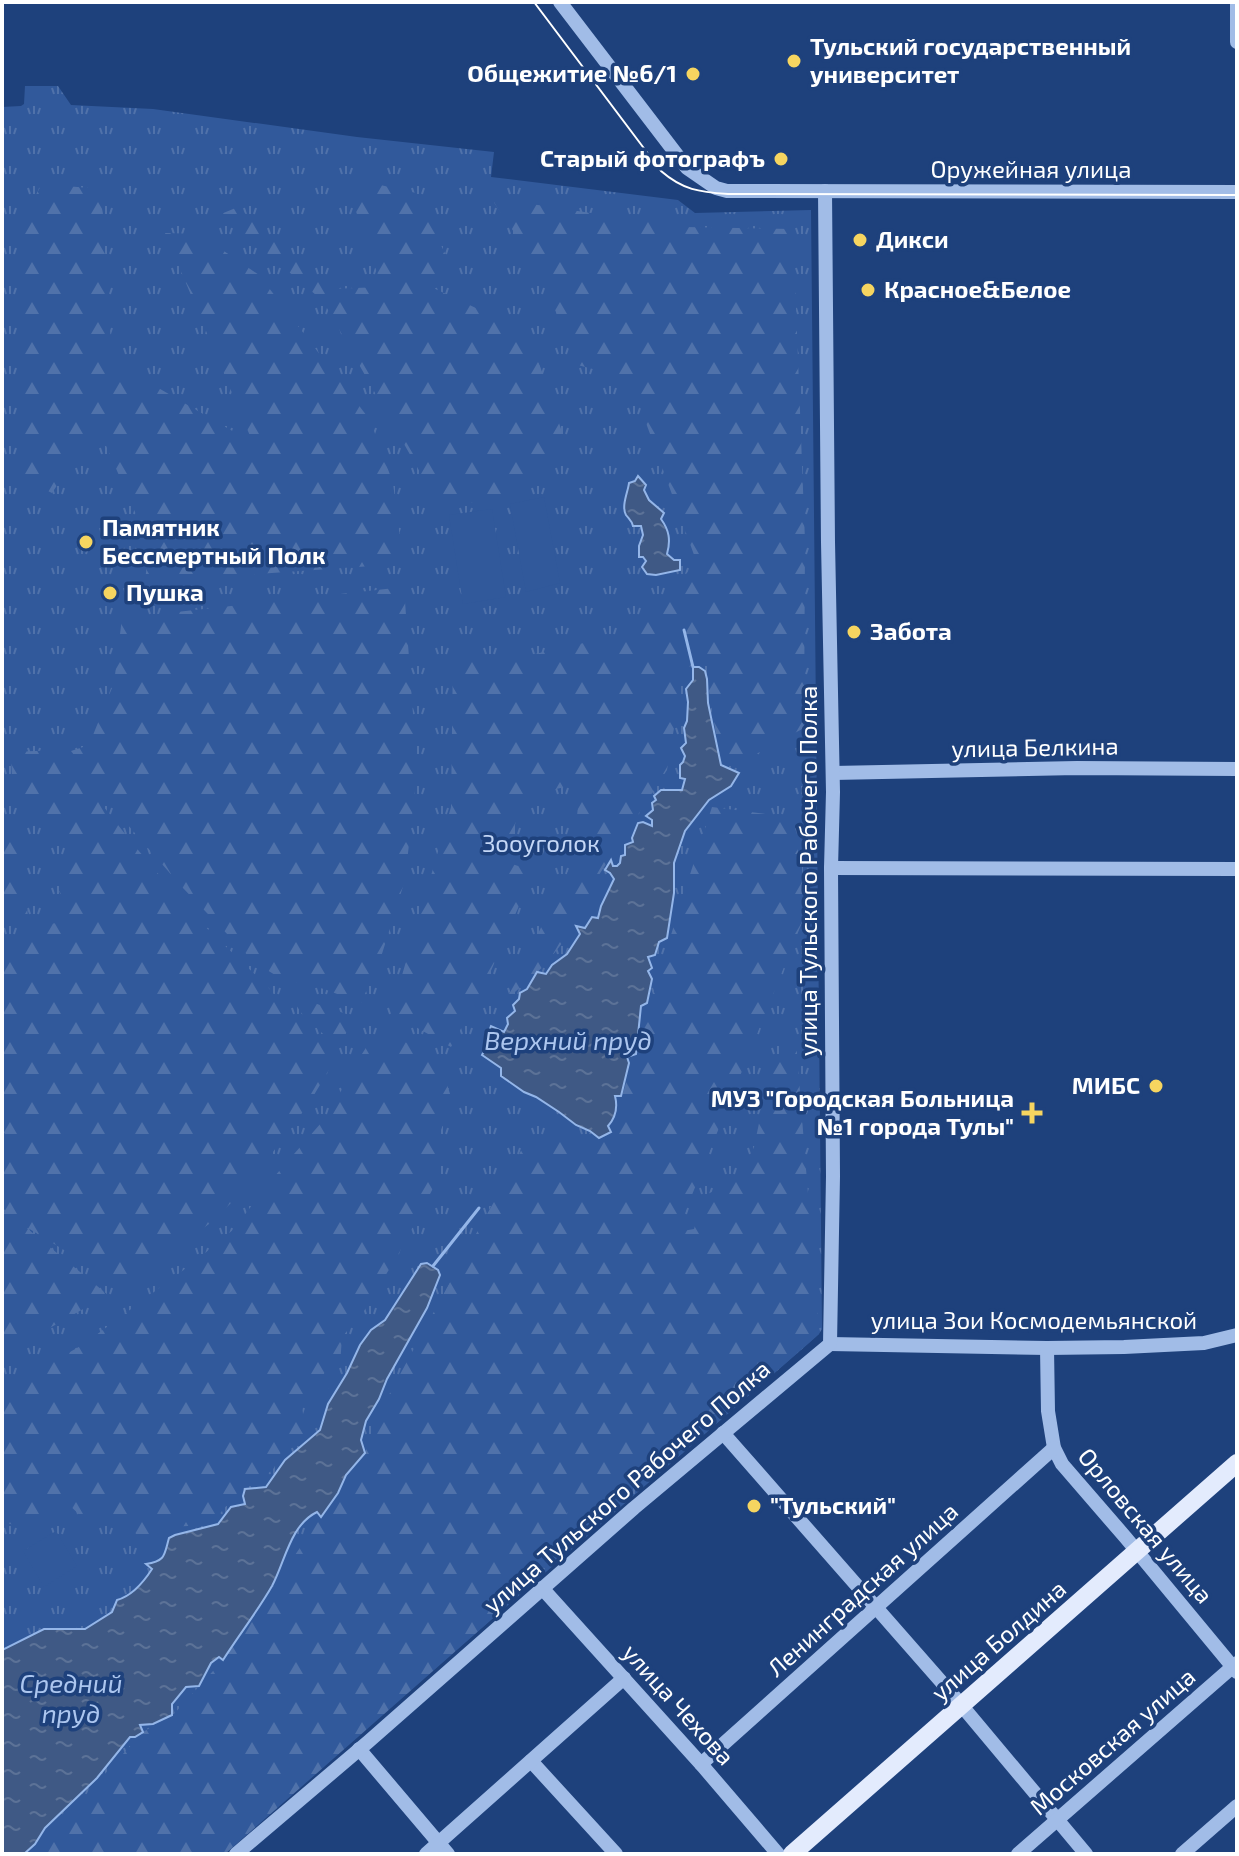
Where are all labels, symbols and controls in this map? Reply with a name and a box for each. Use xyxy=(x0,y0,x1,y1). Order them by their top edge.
place label: Тульский государственный университет xyxy=(810,31,1131,88)
marker: Тульский государственный университет xyxy=(785,52,803,70)
place label: Общежитие №6/1 xyxy=(467,58,677,87)
marker: Общежитие №6/1 xyxy=(684,65,702,83)
place label: Старый фотографъ xyxy=(540,143,765,172)
marker: Старый фотографъ xyxy=(772,150,790,168)
street label: Оружейная улица xyxy=(930,154,1132,184)
place label: Дикси xyxy=(876,224,949,253)
marker: Дикси xyxy=(851,231,869,249)
place label: Красное&Белое xyxy=(884,274,1071,303)
marker: Красное&Белое xyxy=(859,281,877,299)
place label: Памятник Бессмертный Полк xyxy=(102,512,326,569)
marker: Памятник Бессмертный Полк xyxy=(77,533,95,551)
place label: Пушка xyxy=(126,577,204,606)
marker: Пушка xyxy=(101,584,119,602)
place label: Забота xyxy=(870,616,952,645)
marker: Забота xyxy=(845,623,863,641)
street label: улица Тульского Рабочего Полка xyxy=(793,686,823,1056)
street label: улица Белкина xyxy=(951,731,1119,763)
park label: Зооуголок xyxy=(482,828,600,858)
water label: Верхний пруд xyxy=(484,1024,652,1055)
place label: МИБС xyxy=(1072,1070,1140,1099)
marker: МИБС xyxy=(1147,1077,1165,1095)
place label: МУЗ "Городская Больница №1 города Тулы" xyxy=(711,1083,1014,1140)
marker: МУЗ "Городская Больница №1 города Тулы" xyxy=(1021,1102,1043,1124)
street label: улица Зои Космодемьянской xyxy=(871,1305,1197,1335)
street label: улица Тульского Рабочего Полка xyxy=(477,1353,776,1619)
street label: Орловская улица xyxy=(1072,1441,1220,1609)
place label: "Тульский" xyxy=(770,1490,896,1519)
street label: Ленинградская улица xyxy=(761,1496,964,1683)
marker: "Тульский" xyxy=(745,1497,763,1515)
street label: улица Болдина xyxy=(925,1573,1072,1707)
street label: улица Чехова xyxy=(617,1638,741,1771)
street label: Московская улица xyxy=(1023,1661,1201,1821)
water label: Средний пруд xyxy=(20,1667,122,1728)

